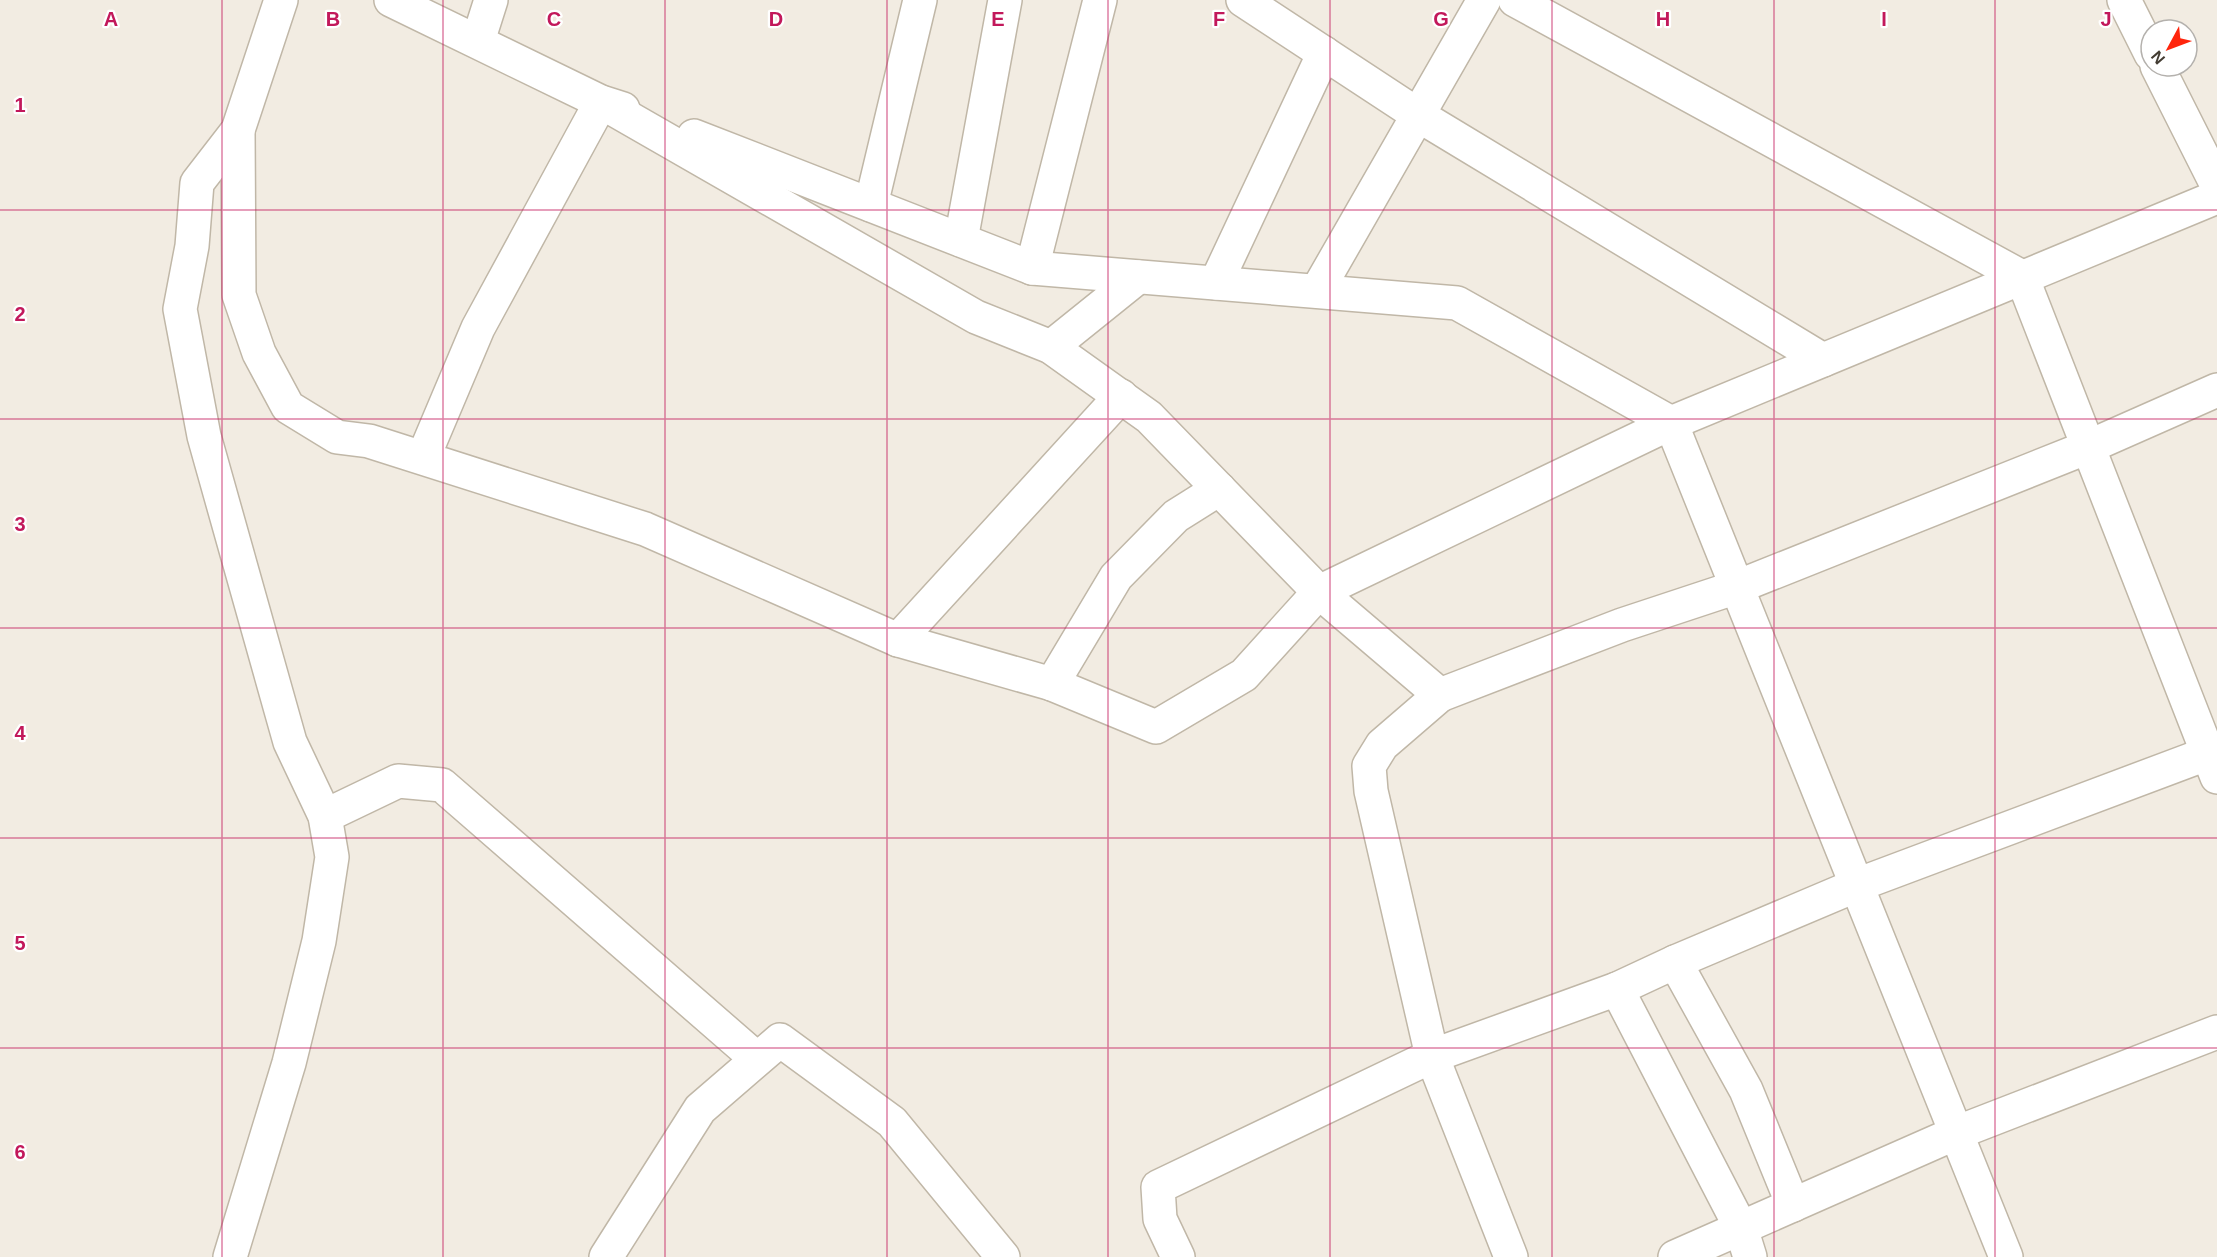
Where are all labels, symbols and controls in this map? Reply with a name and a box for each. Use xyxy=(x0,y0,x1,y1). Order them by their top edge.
text: A xyxy=(104,8,118,30)
text: B xyxy=(326,8,340,30)
text: C xyxy=(547,8,561,30)
text: D xyxy=(769,8,783,30)
text: E xyxy=(991,8,1005,30)
text: F xyxy=(1213,8,1225,30)
text: G xyxy=(1433,8,1449,30)
text: H xyxy=(1656,8,1670,30)
text: I xyxy=(1881,8,1887,30)
text: J xyxy=(2100,8,2112,30)
north arrow xyxy=(2139,18,2199,78)
text: N xyxy=(2148,48,2168,67)
text: 1 xyxy=(14,94,26,116)
text: 2 xyxy=(14,303,26,325)
text: 3 xyxy=(14,513,26,535)
text: 4 xyxy=(14,722,26,744)
text: 5 xyxy=(14,932,26,954)
text: 6 xyxy=(14,1141,26,1163)

